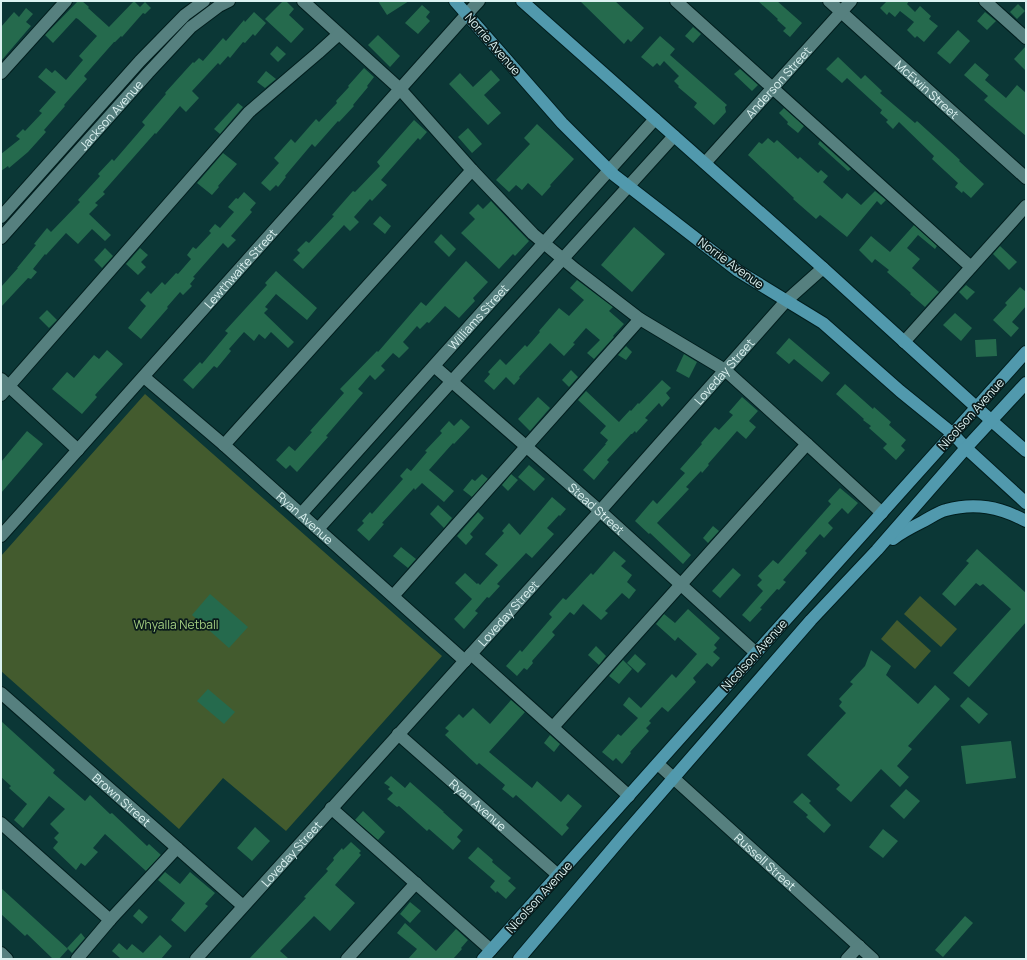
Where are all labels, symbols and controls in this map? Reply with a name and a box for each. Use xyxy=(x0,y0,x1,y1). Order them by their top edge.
street label: Norrie Avenue xyxy=(461,9,525,79)
street label: Anderson Street xyxy=(741,42,815,122)
street label: McEwin Street xyxy=(892,56,963,123)
street label: Jackson Avenue xyxy=(75,76,147,154)
street label: Lewthwaite Street xyxy=(200,224,280,312)
street label: Norrie Avenue xyxy=(695,233,767,293)
street label: Williams Street xyxy=(444,280,512,353)
street label: Loveday Street xyxy=(690,334,758,408)
street label: Nicolson Avenue xyxy=(934,374,1008,454)
street label: Stead Street xyxy=(565,479,629,538)
street label: Ryan Avenue xyxy=(273,488,337,548)
street label: Loveday Street xyxy=(474,576,542,650)
street label: Nicolson Avenue xyxy=(717,615,791,695)
park label: Whyalla Netball xyxy=(133,616,219,633)
street label: Brown Street xyxy=(89,769,155,830)
street label: Ryan Avenue xyxy=(446,775,511,835)
street label: Loveday Street xyxy=(257,817,325,890)
street label: Russell Street xyxy=(731,829,800,894)
street label: Nicolson Avenue xyxy=(502,857,576,937)

